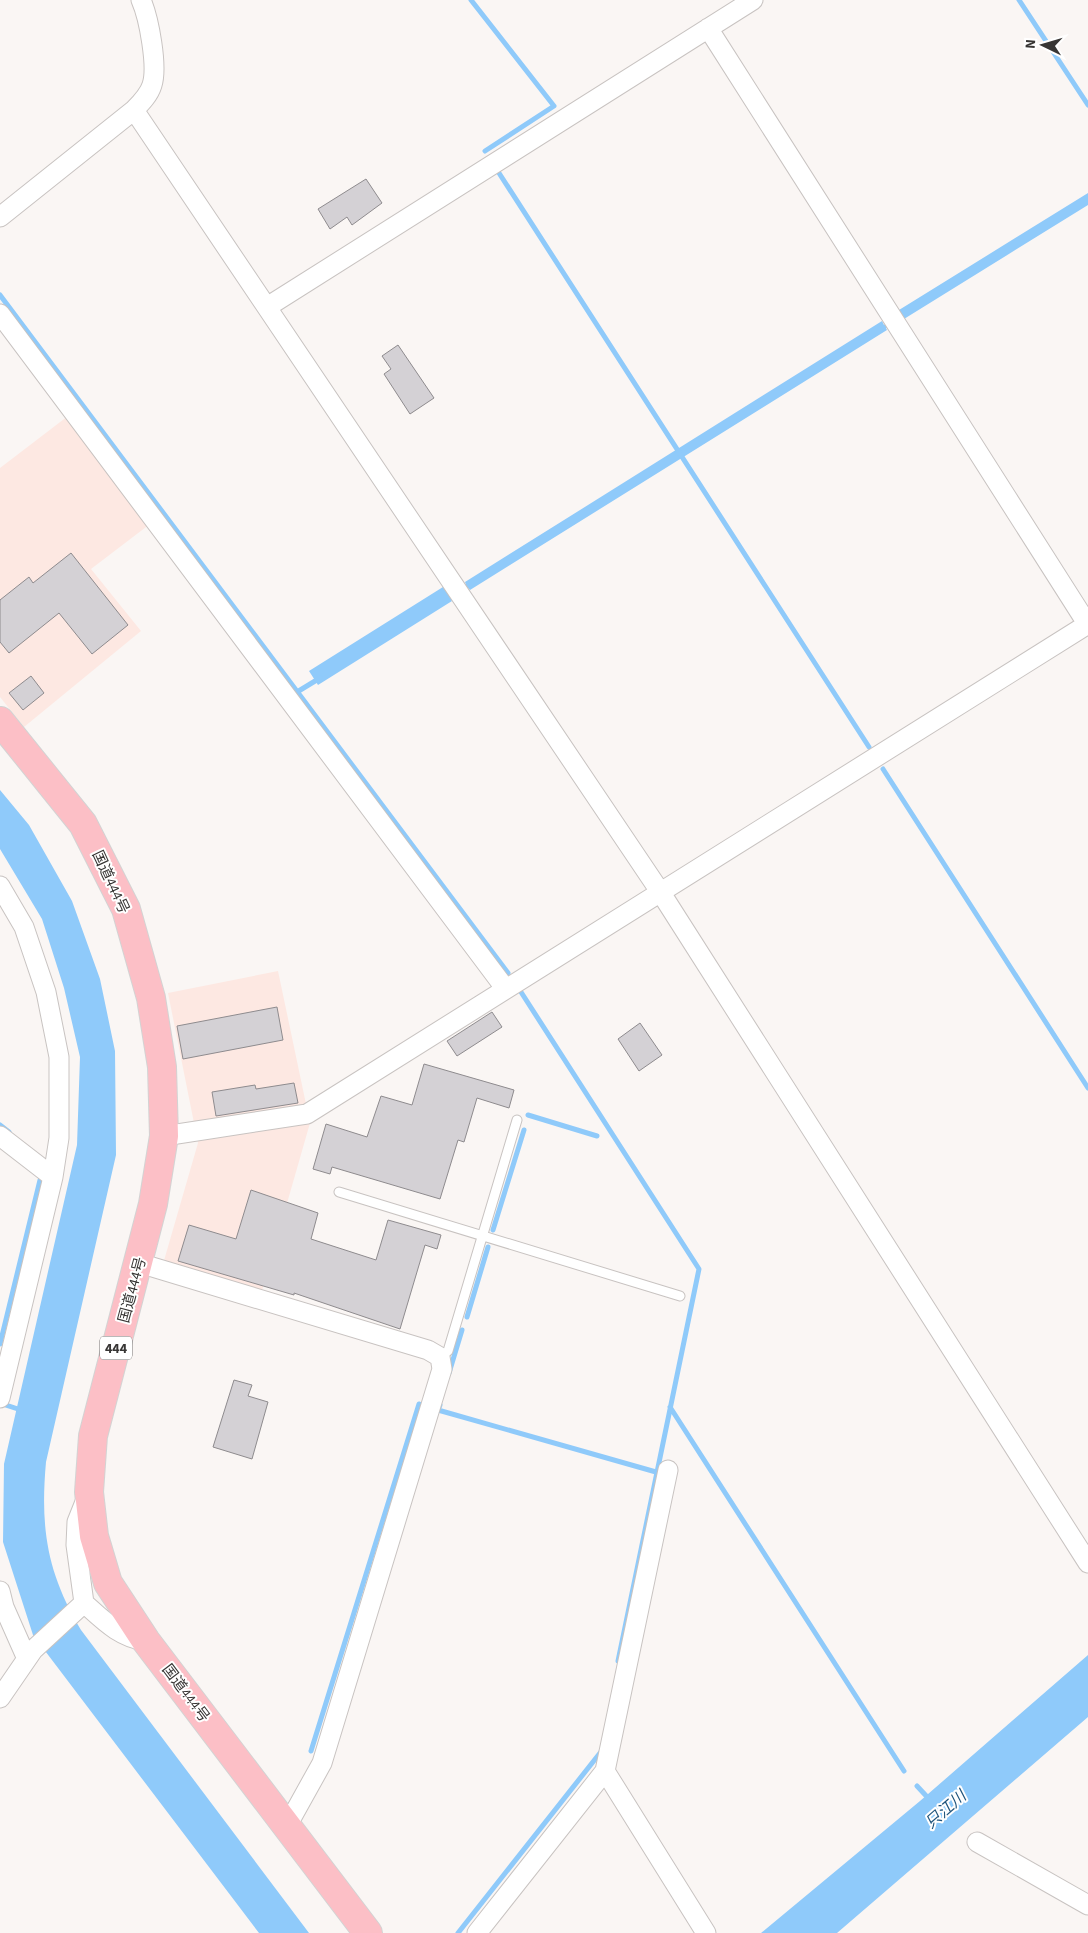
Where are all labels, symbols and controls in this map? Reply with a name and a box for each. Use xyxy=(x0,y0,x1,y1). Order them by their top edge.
north arrow xyxy=(1018,20,1068,70)
text: N xyxy=(1021,38,1041,49)
street label: 国道444号 xyxy=(87,847,134,917)
street label: 国道444号 xyxy=(114,1255,151,1325)
road number: 444 xyxy=(100,1336,132,1360)
street label: 国道444号 xyxy=(157,1660,214,1727)
water label: 只江川 xyxy=(920,1784,972,1834)

